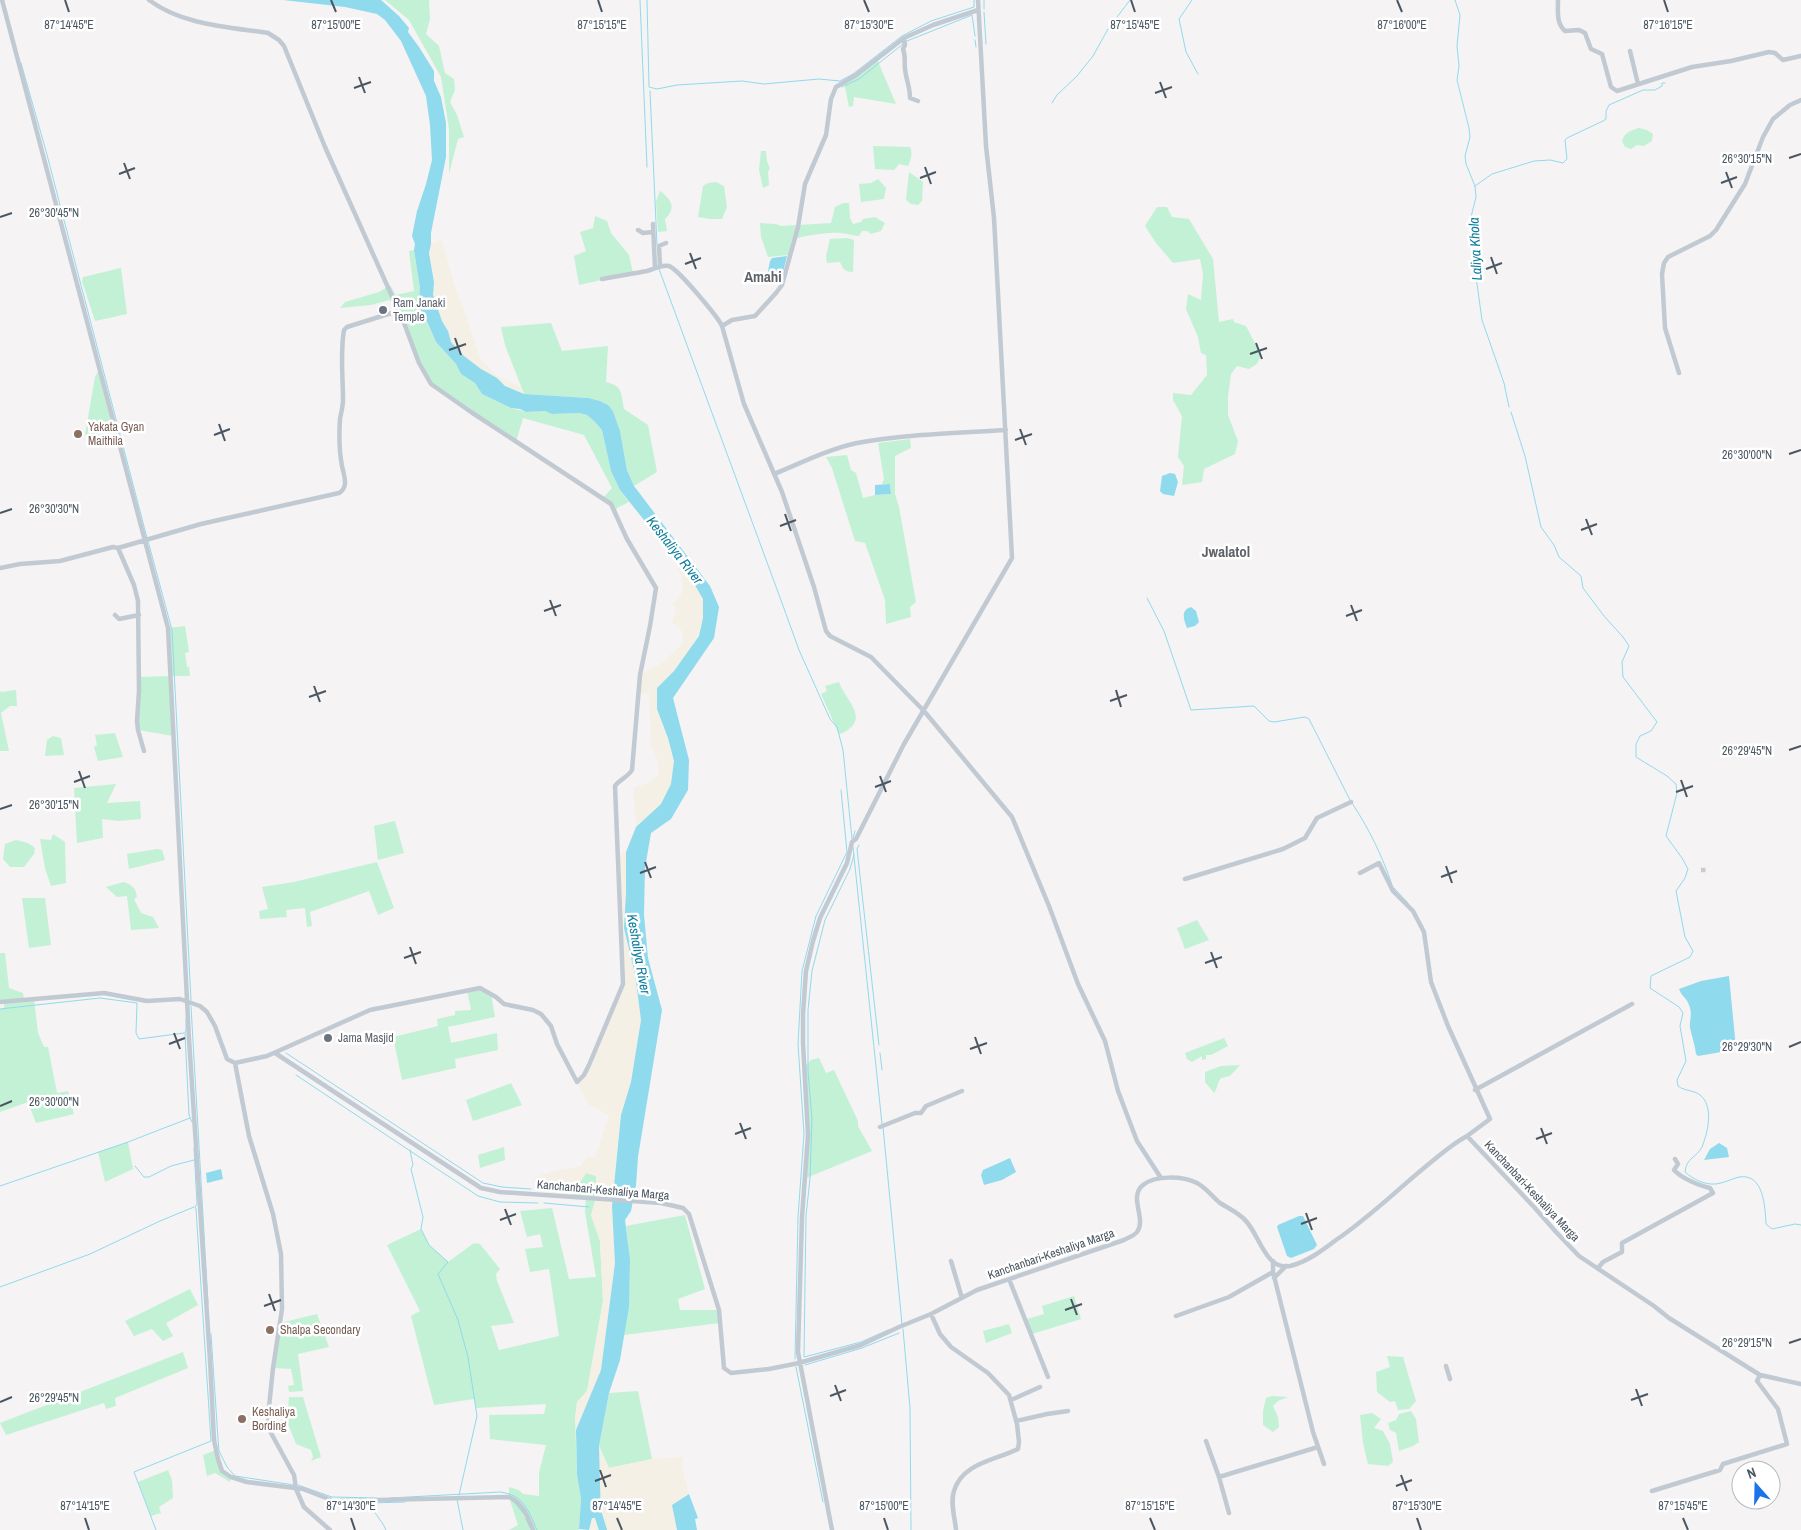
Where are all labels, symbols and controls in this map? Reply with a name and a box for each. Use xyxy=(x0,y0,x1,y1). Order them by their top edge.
text: 87°14'45"E xyxy=(44,17,94,33)
text: 87°15'00"E xyxy=(311,17,361,33)
text: 87°15'15"E xyxy=(577,17,627,33)
text: 87°15'30"E xyxy=(844,17,894,33)
text: 87°15'45"E xyxy=(1110,17,1160,33)
text: 87°16'00"E xyxy=(1377,17,1427,33)
text: 87°16'15"E xyxy=(1643,17,1693,33)
text: 26°30'15"N xyxy=(1722,151,1772,167)
text: 26°30'45"N xyxy=(29,205,79,221)
water label: Laliya Khola xyxy=(1464,217,1486,281)
district label: Amahi xyxy=(744,266,782,287)
place label: Ram Janaki Temple xyxy=(393,295,446,325)
marker: Ram Janaki Temple xyxy=(377,304,389,316)
place label: Yakata Gyan Maithila xyxy=(88,419,144,449)
marker: Yakata Gyan Maithila xyxy=(72,428,84,440)
text: 26°30'00"N xyxy=(1722,447,1772,463)
text: 26°30'30"N xyxy=(29,501,79,517)
water label: Keshaliya River xyxy=(643,513,708,588)
district label: Jwalatol xyxy=(1202,541,1250,562)
text: 26°29'45"N xyxy=(1722,743,1772,759)
text: 26°30'15"N xyxy=(29,797,79,813)
water label: Keshaliya River xyxy=(623,913,655,997)
place label: Jama Masjid xyxy=(338,1030,394,1046)
marker: Jama Masjid xyxy=(322,1032,334,1044)
text: 26°29'30"N xyxy=(1722,1039,1772,1055)
text: 26°30'00"N xyxy=(29,1094,79,1110)
street label: Kanchanbari-Keshaliya Marga xyxy=(1481,1137,1584,1245)
street label: Kanchanbari-Keshaliya Marga xyxy=(536,1176,670,1204)
street label: Kanchanbari-Keshaliya Marga xyxy=(986,1225,1117,1283)
place label: Shalpa Secondary xyxy=(280,1322,360,1338)
marker: Shalpa Secondary xyxy=(264,1324,276,1336)
text: 26°29'15"N xyxy=(1722,1335,1772,1351)
text: 26°29'45"N xyxy=(29,1390,79,1406)
place label: Keshaliya Bording xyxy=(252,1404,296,1434)
marker: Keshaliya Bording xyxy=(236,1413,248,1425)
north arrow xyxy=(1731,1460,1781,1510)
text: N xyxy=(1745,1463,1759,1483)
text: 87°14'15"E xyxy=(60,1498,110,1514)
text: 87°14'30"E xyxy=(326,1498,376,1514)
text: 87°14'45"E xyxy=(592,1498,642,1514)
text: 87°15'00"E xyxy=(859,1498,909,1514)
text: 87°15'15"E xyxy=(1125,1498,1175,1514)
text: 87°15'30"E xyxy=(1392,1498,1442,1514)
text: 87°15'45"E xyxy=(1658,1498,1708,1514)

